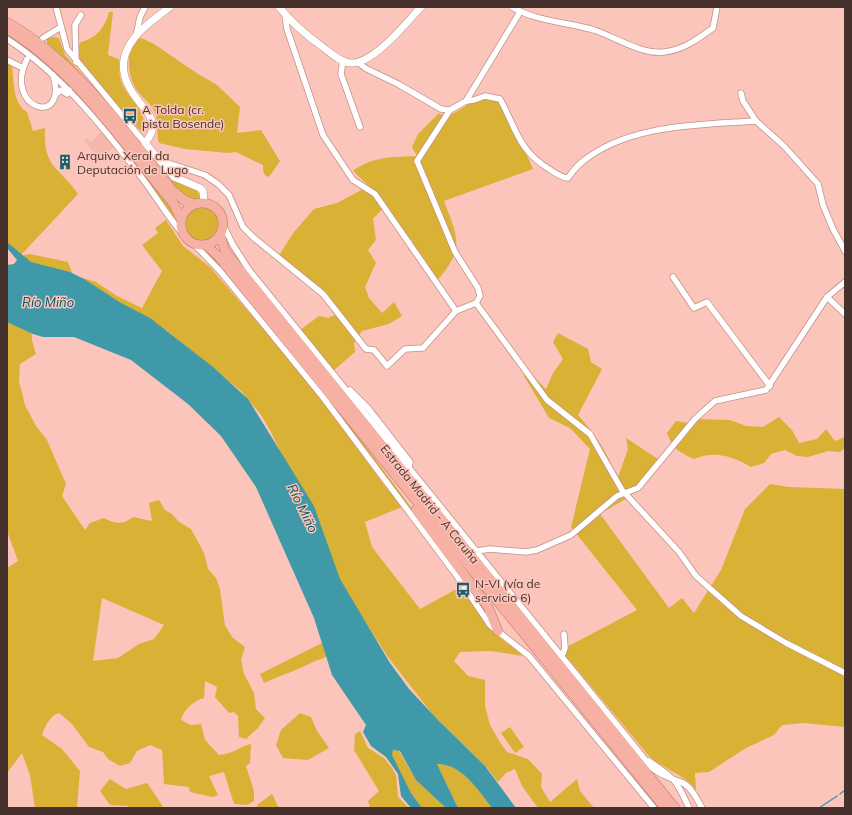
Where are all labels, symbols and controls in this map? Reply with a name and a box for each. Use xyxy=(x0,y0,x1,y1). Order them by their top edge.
place label: A Tolda (cr. pista Bosende) xyxy=(142,102,224,131)
bus stop icon: A Tolda (cr. pista Bosende) xyxy=(121,107,139,125)
place label: Arquivo Xeral da Deputación de Lugo xyxy=(77,148,188,177)
building icon: Arquivo Xeral da Deputación de Lugo xyxy=(56,153,74,171)
water label: Río Miño xyxy=(22,294,74,310)
street label: Estrada Madrid - A Coruña xyxy=(377,441,483,567)
water label: Río Miño xyxy=(284,481,322,535)
place label: N-VI (vía de servicio 6) xyxy=(475,576,540,605)
bus stop icon: N-VI (vía de servicio 6) xyxy=(454,581,472,599)

